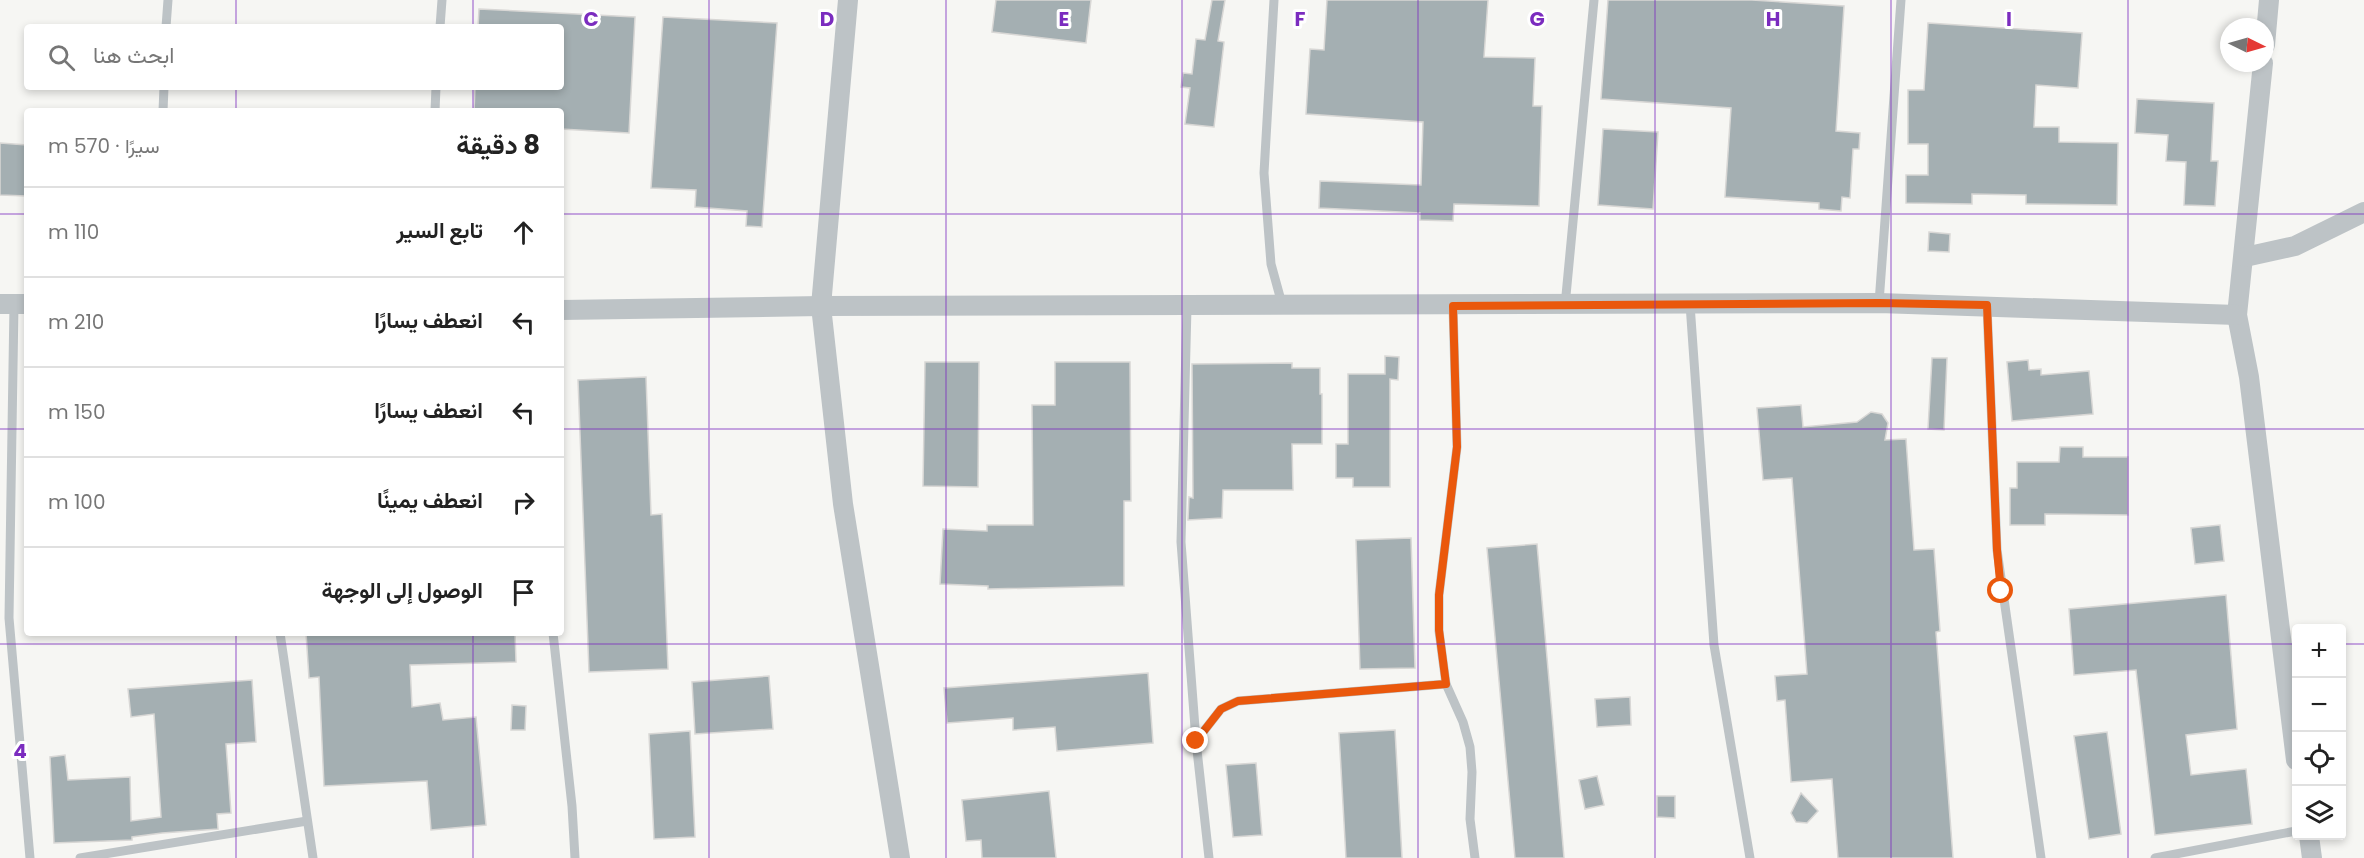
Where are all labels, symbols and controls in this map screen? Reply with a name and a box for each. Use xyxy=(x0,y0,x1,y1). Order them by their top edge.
text: C xyxy=(583,5,599,33)
text: D xyxy=(820,5,834,33)
text: E xyxy=(1059,5,1069,33)
text: F xyxy=(1295,5,1306,33)
text: G xyxy=(1529,5,1545,33)
text: H xyxy=(1766,5,1780,33)
text: I xyxy=(2006,5,2012,33)
north arrow xyxy=(2220,18,2274,72)
search box xyxy=(24,24,564,90)
text: ابحث هنا xyxy=(93,40,174,71)
icon: search xyxy=(45,41,78,74)
text: 8 دقيقة xyxy=(456,127,540,163)
text: سيرًا · 570 m xyxy=(48,132,160,160)
text: تابع السير xyxy=(396,215,483,246)
icon: ahead xyxy=(507,216,540,249)
text: 110 m xyxy=(48,218,99,246)
text: انعطف يسارًا xyxy=(374,305,483,336)
icon: left xyxy=(507,306,540,339)
text: 210 m xyxy=(48,308,104,336)
text: انعطف يسارًا xyxy=(374,395,483,426)
icon: left xyxy=(507,396,540,429)
text: 150 m xyxy=(48,398,105,426)
text: انعطف يمينًا xyxy=(377,485,483,516)
icon: right xyxy=(507,486,540,519)
text: 100 m xyxy=(48,488,105,516)
text: الوصول إلى الوجهة xyxy=(322,575,483,606)
icon: arrive xyxy=(507,576,540,609)
route start xyxy=(1987,577,2013,603)
map controls xyxy=(2292,624,2346,840)
button: + xyxy=(2292,624,2346,678)
button: − xyxy=(2292,678,2346,732)
route end xyxy=(1182,727,1208,753)
button: locate xyxy=(2292,732,2346,786)
text: 4 xyxy=(13,737,27,765)
button: layers xyxy=(2292,786,2346,840)

